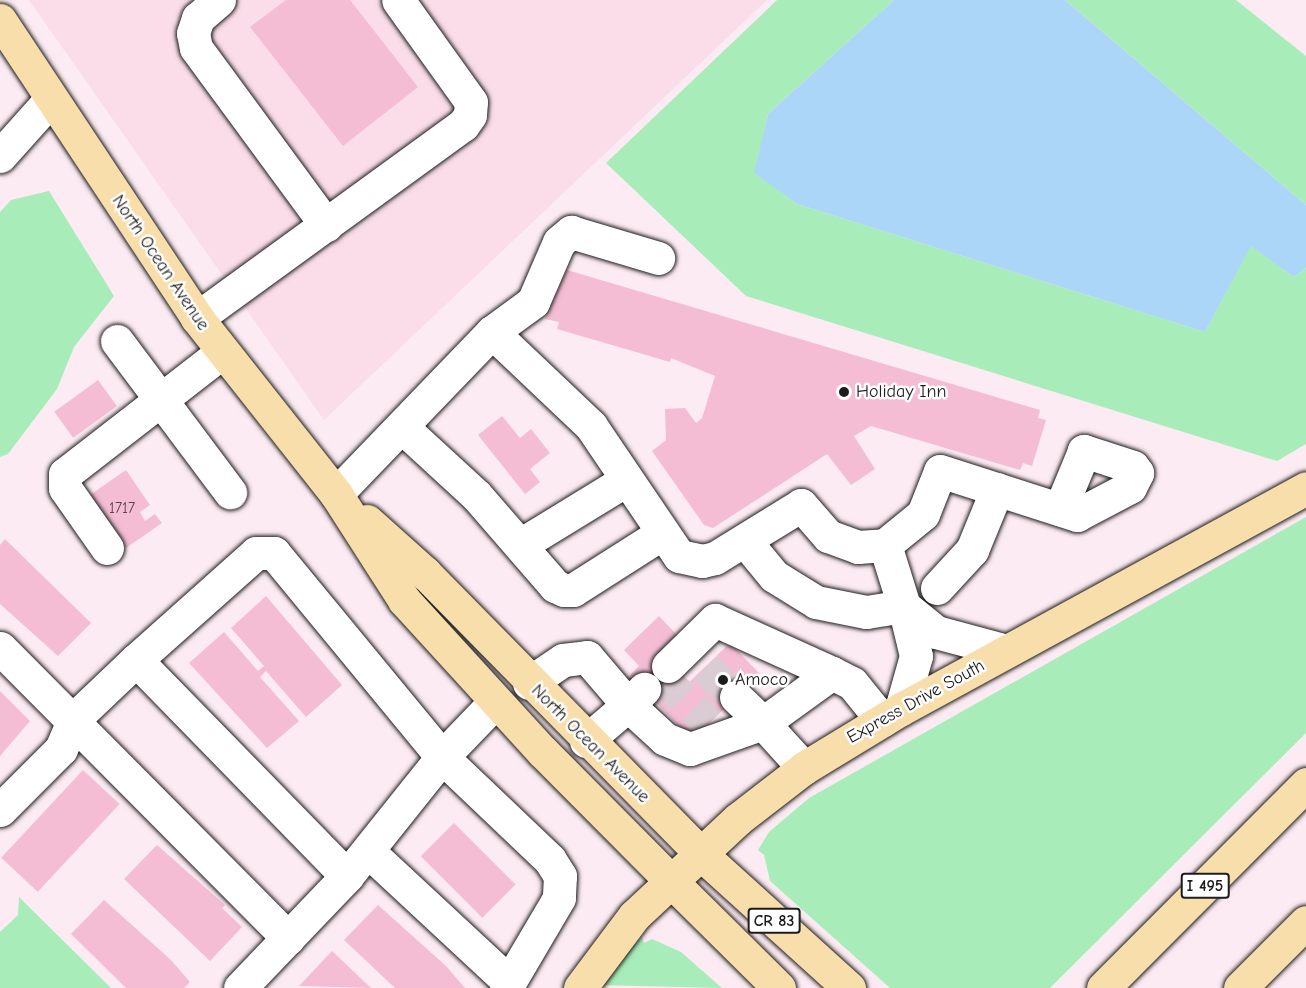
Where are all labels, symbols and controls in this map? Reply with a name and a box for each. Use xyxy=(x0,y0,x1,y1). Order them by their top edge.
street label: North Ocean Avenue xyxy=(107,191,213,335)
place label: Holiday Inn xyxy=(856,381,946,403)
marker: Holiday Inn xyxy=(837,385,851,399)
house number: 1717 xyxy=(109,500,135,518)
street label: Express Drive South xyxy=(843,655,989,749)
place label: Amoco xyxy=(735,669,788,691)
marker: Amoco xyxy=(716,673,730,687)
street label: North Ocean Avenue xyxy=(526,680,654,808)
road number: I 495 xyxy=(1180,873,1230,899)
road number: CR 83 xyxy=(747,908,801,934)

